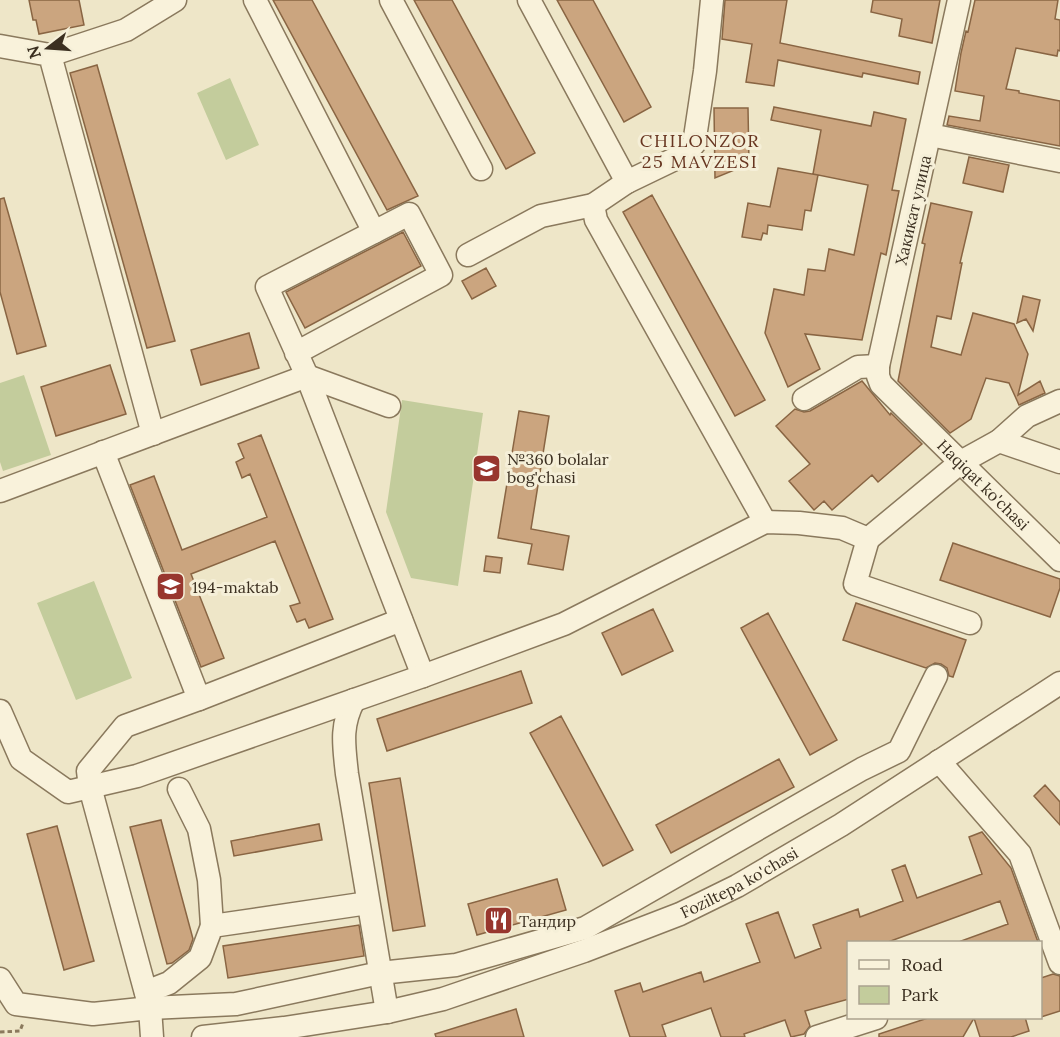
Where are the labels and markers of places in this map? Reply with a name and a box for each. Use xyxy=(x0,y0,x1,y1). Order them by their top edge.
place label: №360 bolalar bog'chasi xyxy=(507,449,609,487)
school or university icon: №360 bolalar bog'chasi xyxy=(470,452,502,484)
school or university icon: 194-maktab xyxy=(155,571,187,603)
place label: 194-maktab xyxy=(192,577,278,597)
restaurant icon: Тандир xyxy=(482,905,514,937)
place label: Тандир xyxy=(519,911,576,931)

